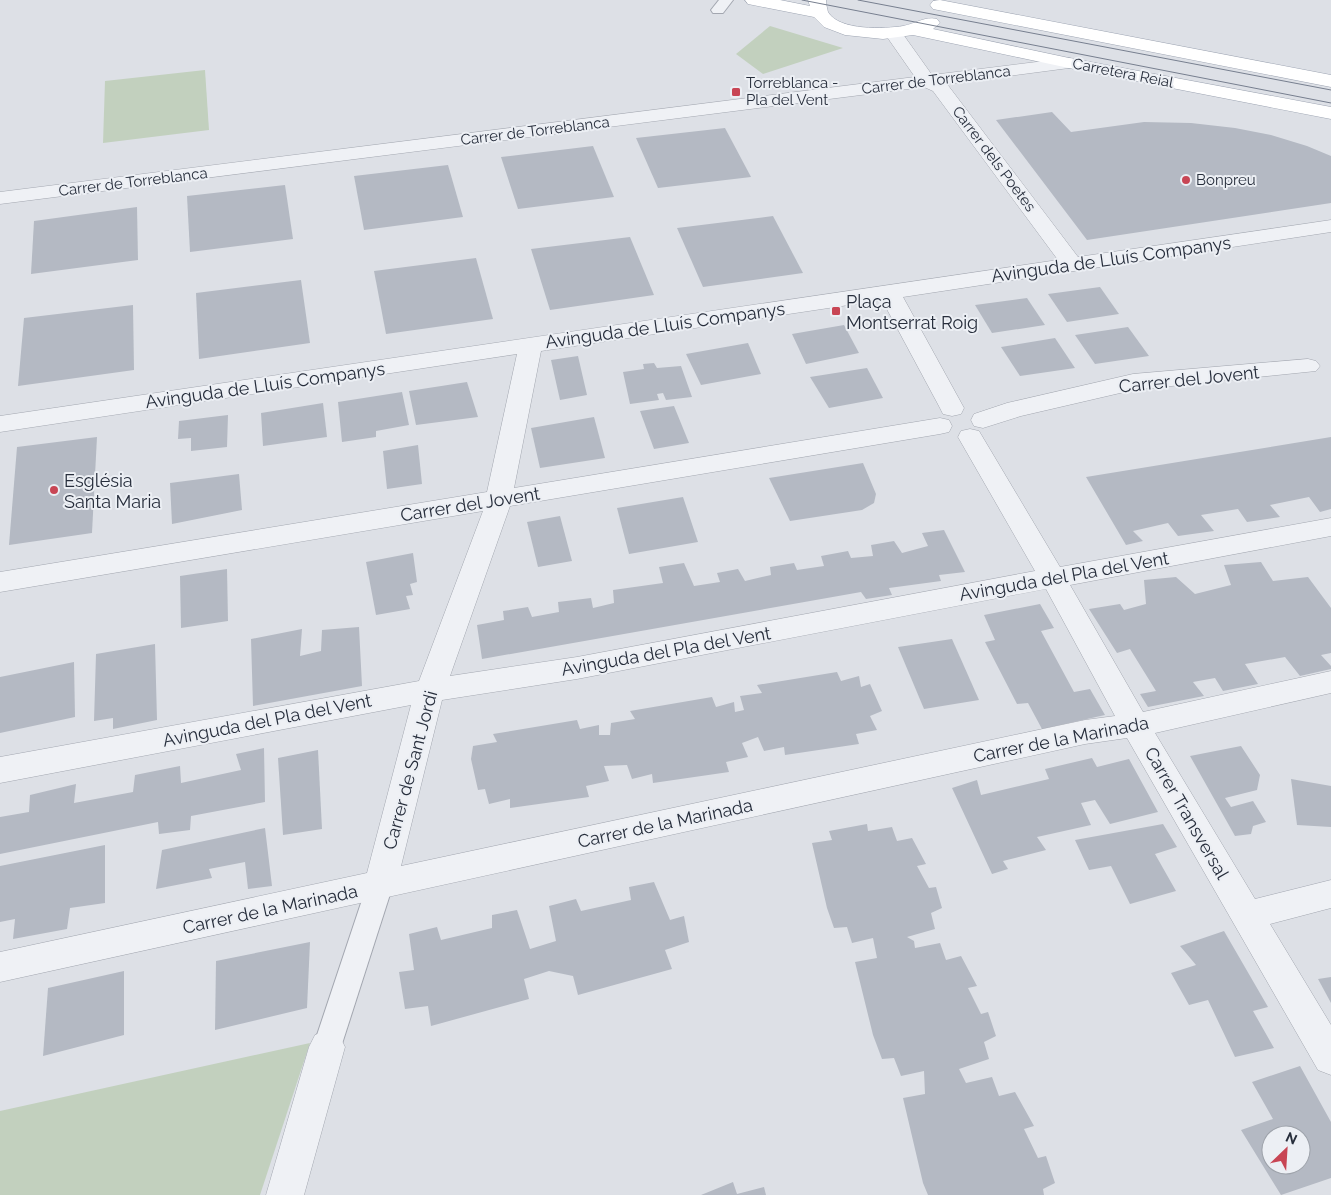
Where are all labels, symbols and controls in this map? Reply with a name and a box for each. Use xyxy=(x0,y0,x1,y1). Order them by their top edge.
street label: Carretera Reial xyxy=(1071,54,1176,92)
street label: Carrer de Torreblanca xyxy=(860,62,1012,98)
place label: Torreblanca - Pla del Vent xyxy=(746,74,838,109)
marker: Torreblanca - Pla del Vent xyxy=(730,86,742,98)
street label: Carrer dels Poetes xyxy=(948,103,1040,215)
street label: Carrer de Torreblanca xyxy=(459,113,611,149)
street label: Carrer de Torreblanca xyxy=(57,164,209,200)
place label: Bonpreu xyxy=(1196,171,1256,189)
marker: Bonpreu xyxy=(1180,174,1192,186)
street label: Avinguda de Lluís Companys xyxy=(990,232,1232,286)
place label: Plaça Montserrat Roig xyxy=(846,291,978,333)
street label: Avinguda de Lluís Companys xyxy=(544,298,786,352)
marker: Plaça Montserrat Roig xyxy=(830,305,842,317)
street label: Avinguda de Lluís Companys xyxy=(144,358,386,412)
street label: Carrer del Jovent xyxy=(1118,361,1260,397)
place label: Església Santa Maria xyxy=(64,470,161,512)
street label: Carrer del Jovent xyxy=(399,483,541,525)
marker: Església Santa Maria xyxy=(48,484,60,496)
street label: Avinguda del Pla del Vent xyxy=(958,547,1170,605)
street label: Avinguda del Pla del Vent xyxy=(560,622,772,680)
street label: Carrer de Sant Jordi xyxy=(379,688,441,852)
street label: Avinguda del Pla del Vent xyxy=(161,689,373,751)
street label: Carrer de la Marinada xyxy=(972,712,1150,766)
street label: Carrer Transversal xyxy=(1141,743,1233,883)
street label: Carrer de la Marinada xyxy=(576,794,754,852)
street label: Carrer de la Marinada xyxy=(181,880,359,938)
north arrow xyxy=(1261,1125,1311,1175)
text: N xyxy=(1283,1129,1300,1148)

